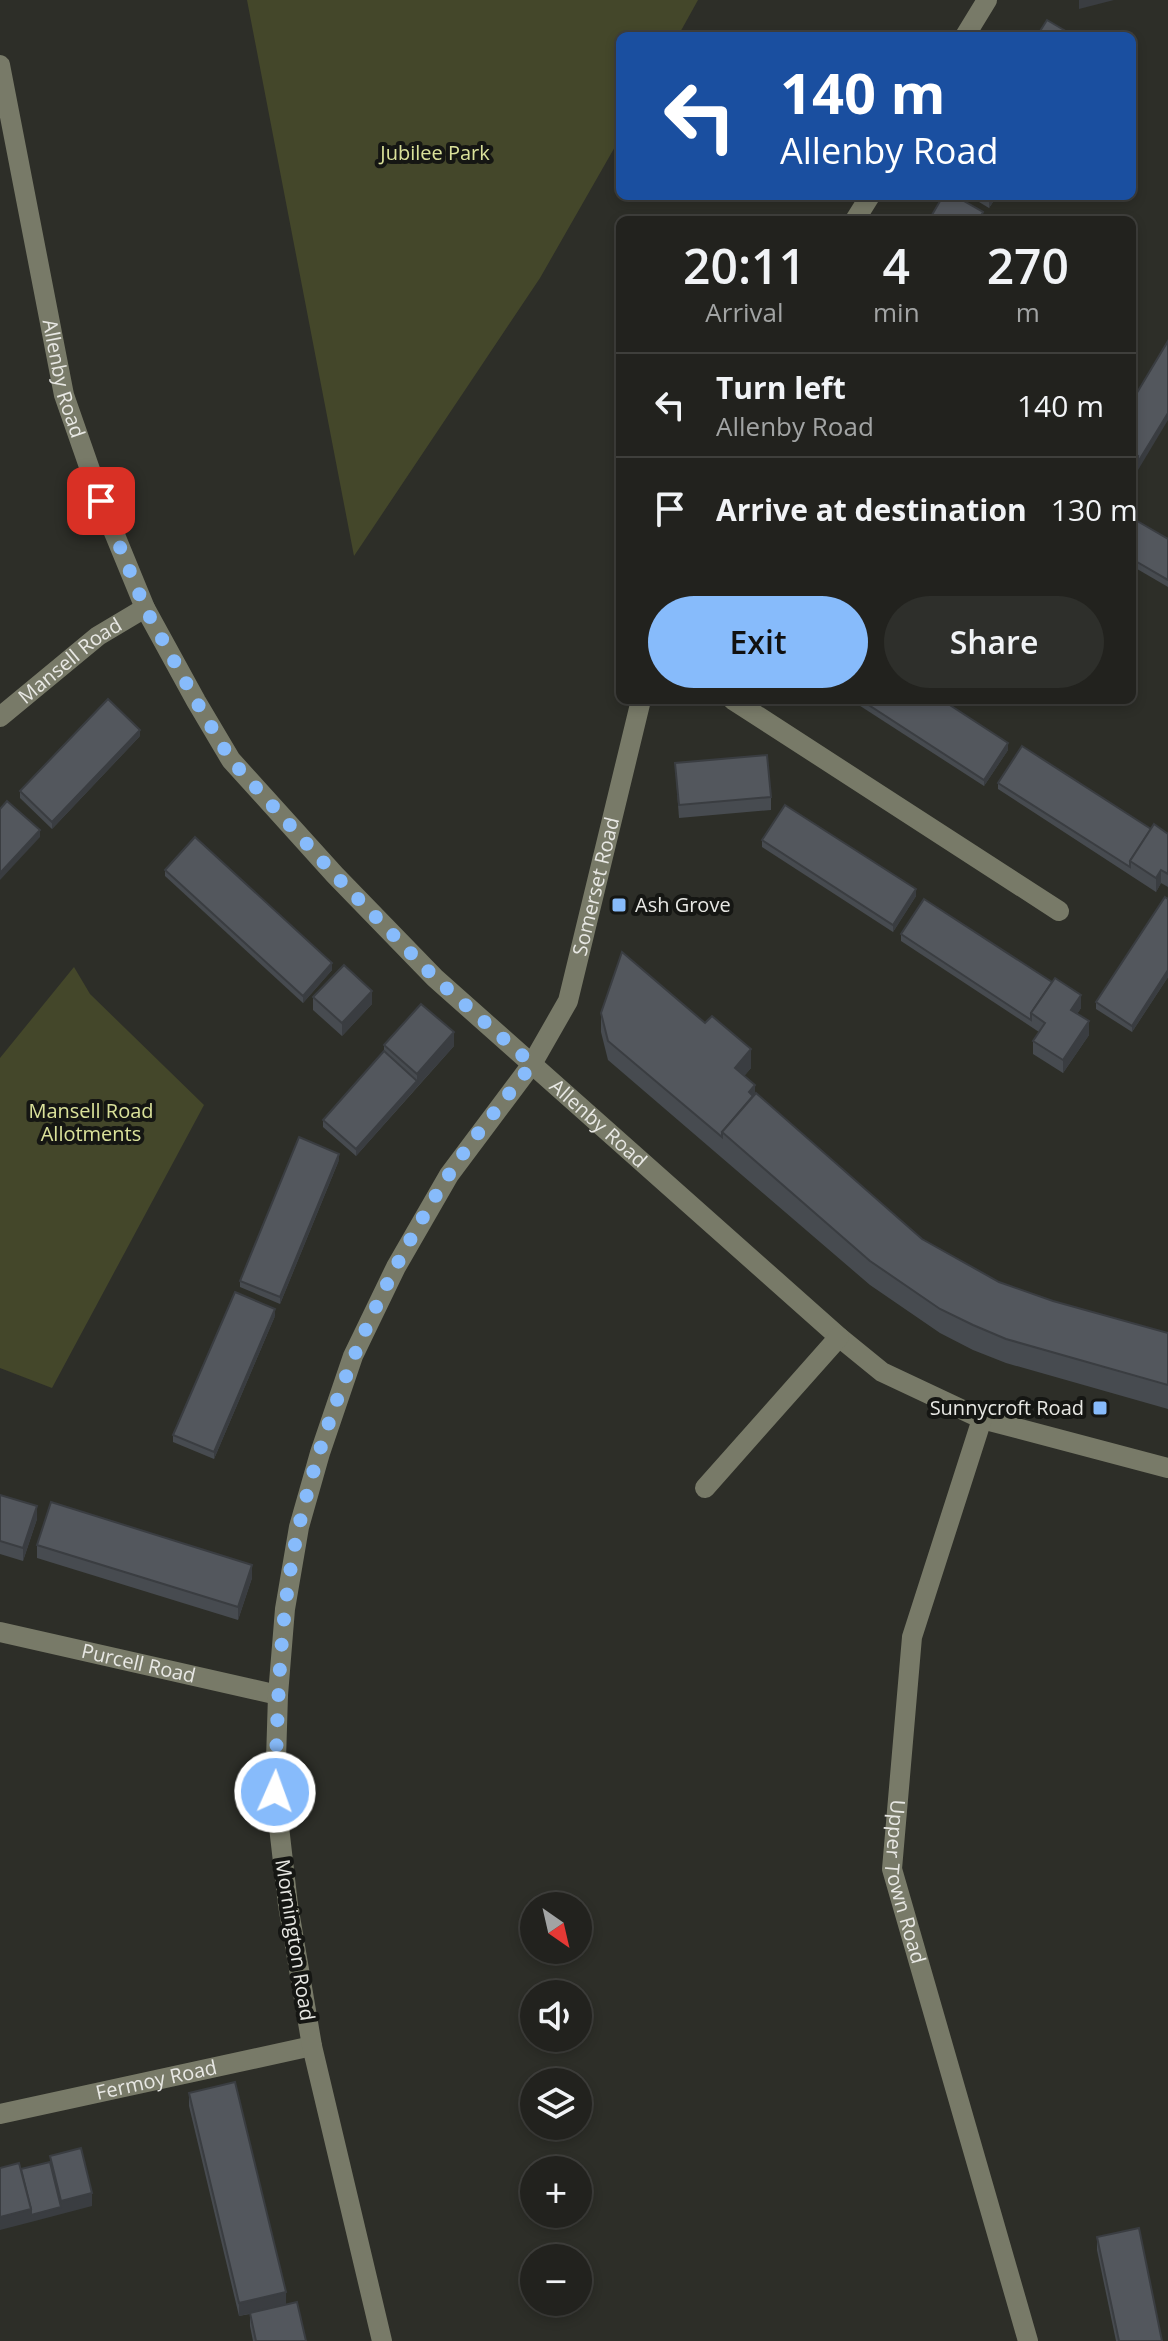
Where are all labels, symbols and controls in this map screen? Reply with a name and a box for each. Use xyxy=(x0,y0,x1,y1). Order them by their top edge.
text: 140 m xyxy=(780,54,946,130)
icon: left xyxy=(648,64,752,168)
text: Allenby Road xyxy=(780,126,999,175)
park label: Jubilee Park xyxy=(378,139,490,166)
text: 20:11 xyxy=(683,233,806,298)
text: 4 xyxy=(883,233,910,298)
text: 270 xyxy=(987,233,1069,298)
text: Arrival xyxy=(705,294,784,330)
text: min xyxy=(873,294,920,330)
text: m xyxy=(1016,294,1040,330)
street label: Allenby Road xyxy=(37,317,92,441)
text: Turn left xyxy=(716,367,846,408)
icon: left xyxy=(648,383,692,427)
text: 140 m xyxy=(1017,385,1104,426)
text: Allenby Road xyxy=(716,408,874,444)
pin xyxy=(67,467,135,535)
icon: arrive xyxy=(79,479,123,523)
icon: arrive xyxy=(648,487,692,531)
text: Arrive at destination xyxy=(716,489,1027,530)
text: 130 m xyxy=(1051,489,1138,530)
button: Exit xyxy=(648,596,868,688)
button: Share xyxy=(884,596,1104,688)
street label: Mansell Road xyxy=(12,611,127,710)
street label: Somerset Road xyxy=(565,814,625,958)
place label: Ash Grove xyxy=(635,891,731,918)
marker: Ash Grove xyxy=(610,896,628,914)
street label: Allenby Road xyxy=(544,1072,653,1173)
park label: Mansell Road Allotments xyxy=(28,1097,154,1147)
place label: Sunnycroft Road xyxy=(930,1394,1084,1421)
marker: Sunnycroft Road xyxy=(1091,1399,1109,1417)
street label: Purcell Road xyxy=(79,1637,198,1689)
position arrow xyxy=(233,1750,317,1834)
street label: Upper Town Road xyxy=(879,1799,933,1967)
street label: Mornington Road xyxy=(269,1857,322,2023)
north arrow xyxy=(520,1892,592,1964)
map controls xyxy=(520,1892,592,2316)
button: sound xyxy=(520,1980,592,2052)
street label: Fermoy Road xyxy=(93,2053,219,2106)
button: layers xyxy=(520,2068,592,2140)
button: + xyxy=(520,2156,592,2228)
button: − xyxy=(520,2244,592,2316)

